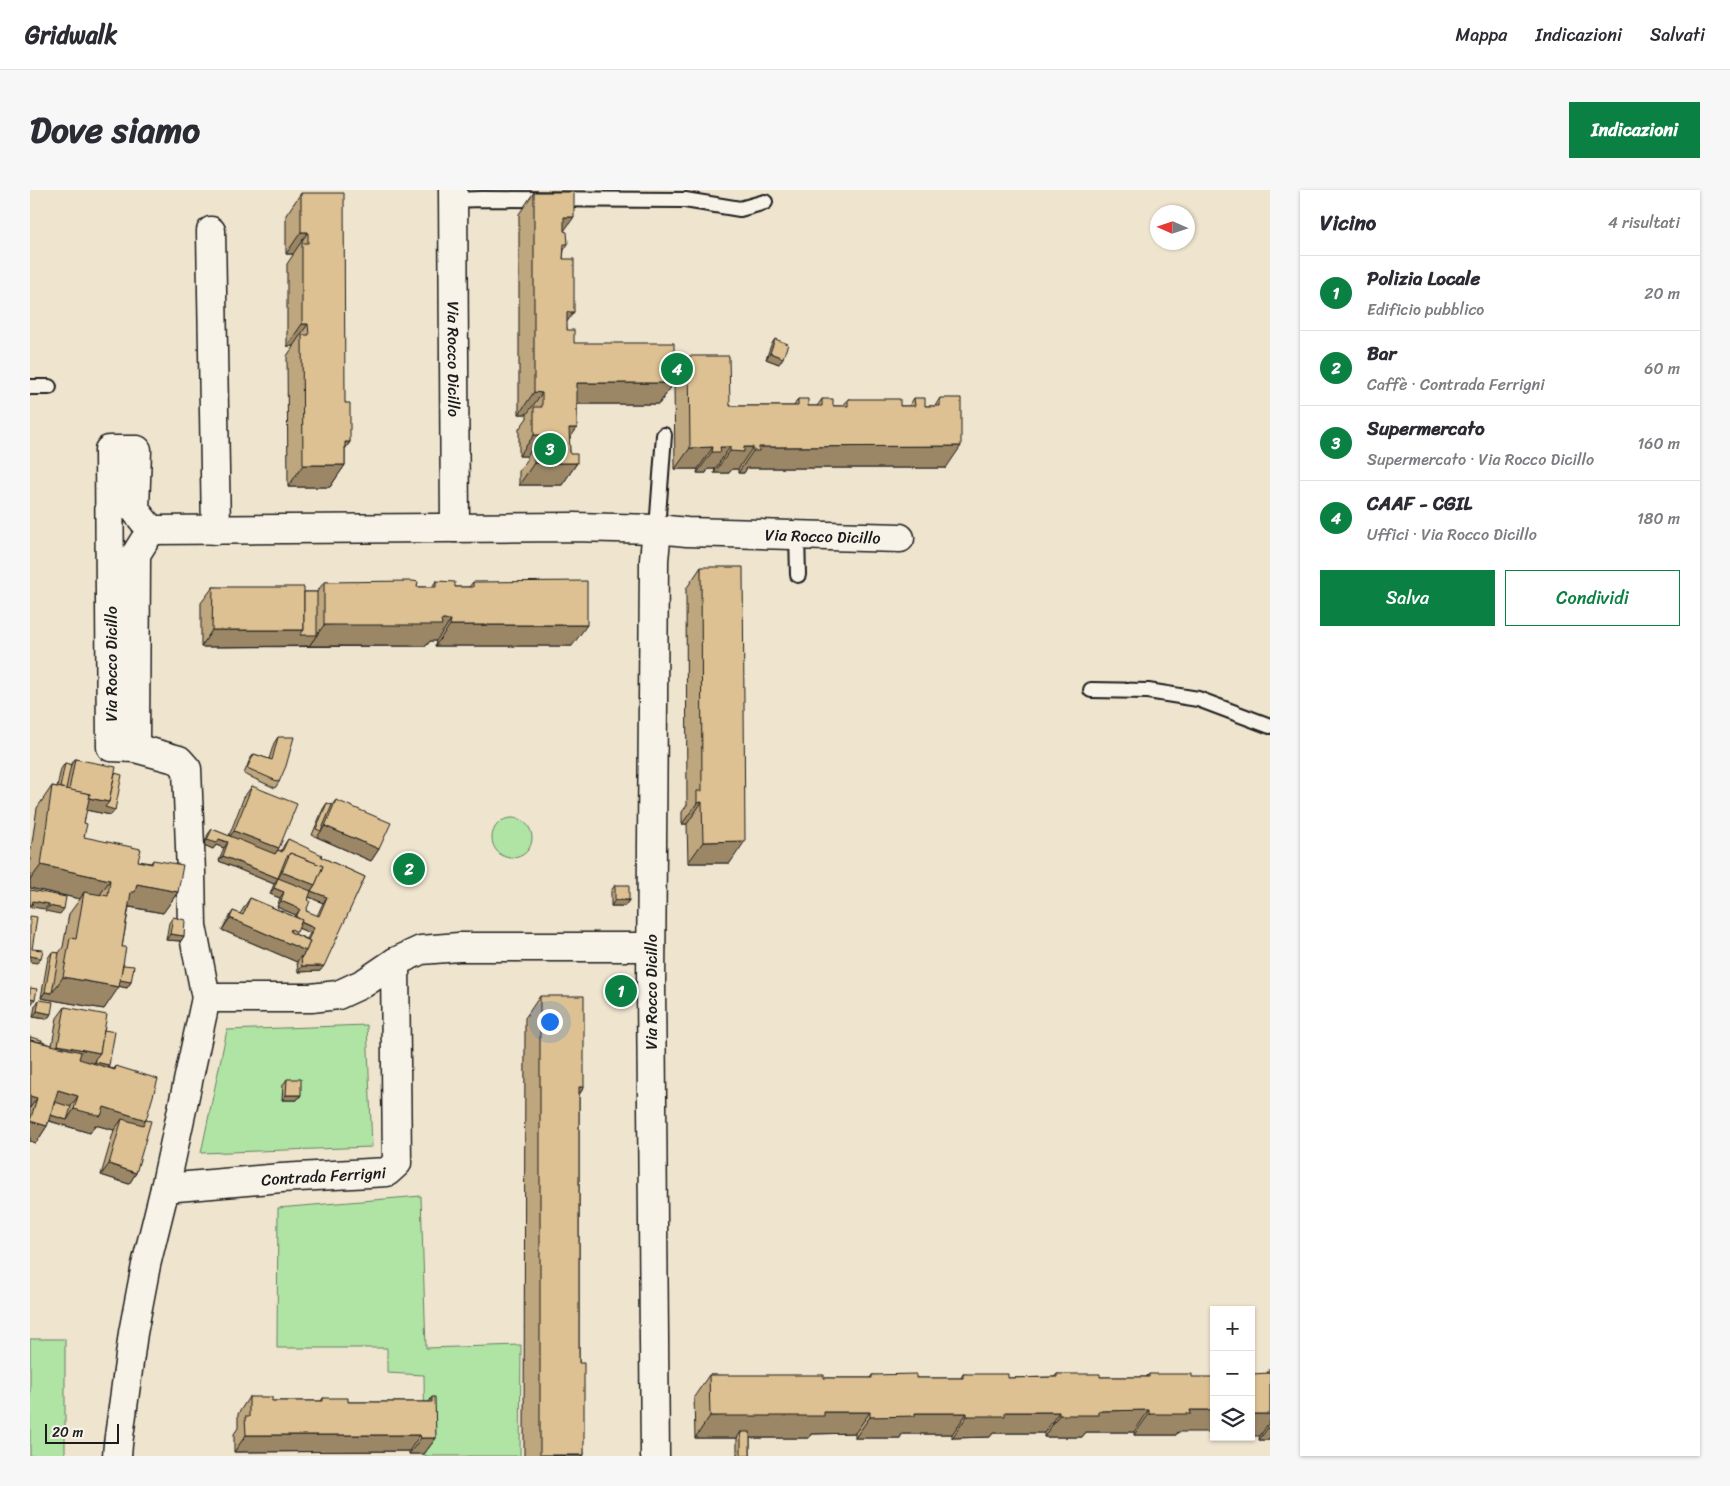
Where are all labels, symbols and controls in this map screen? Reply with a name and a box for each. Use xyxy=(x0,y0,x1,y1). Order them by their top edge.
text: Gridwalk xyxy=(25,14,117,56)
text: Mappa xyxy=(1455,19,1507,51)
text: Indicazioni xyxy=(1535,19,1622,51)
text: Salvati xyxy=(1650,19,1705,51)
text: Dove siamo xyxy=(30,99,200,161)
button: Indicazioni xyxy=(1569,102,1700,158)
text: Vicino xyxy=(1320,204,1376,242)
north arrow xyxy=(1150,205,1195,250)
text: 4 risultati xyxy=(1608,208,1680,237)
text: Polizia Locale xyxy=(1367,262,1480,295)
text: 1 xyxy=(1333,279,1339,308)
text: 20 m xyxy=(1644,279,1680,308)
text: Edificio pubblico xyxy=(1367,295,1484,324)
street label: Via Rocco Dicillo xyxy=(439,301,469,417)
text: Bar xyxy=(1367,337,1396,370)
pin: 4 xyxy=(661,350,693,388)
text: 2 xyxy=(1331,354,1341,383)
text: 60 m xyxy=(1644,354,1680,383)
text: Caffè · Contrada Ferrigni xyxy=(1367,370,1545,399)
text: Supermercato xyxy=(1367,412,1485,445)
text: 3 xyxy=(1332,429,1340,458)
text: 160 m xyxy=(1637,429,1680,458)
pin: 3 xyxy=(534,430,566,468)
text: Supermercato · Via Rocco Dicillo xyxy=(1367,445,1594,474)
text: CAAF - CGIL xyxy=(1367,487,1472,520)
text: 4 xyxy=(1331,504,1341,533)
text: 180 m xyxy=(1637,504,1680,533)
street label: Via Rocco Dicillo xyxy=(765,520,881,552)
text: Uffici · Via Rocco Dicillo xyxy=(1367,520,1537,549)
button: Salva xyxy=(1320,570,1495,626)
button: Condividi xyxy=(1505,570,1680,626)
street label: Via Rocco Dicillo xyxy=(97,606,126,722)
pin: 2 xyxy=(393,850,425,888)
street label: Via Rocco Dicillo xyxy=(637,934,666,1050)
pin: 1 xyxy=(605,972,637,1010)
your location xyxy=(537,1009,563,1035)
street label: Contrada Ferrigni xyxy=(260,1158,387,1194)
map controls xyxy=(1210,1306,1255,1441)
button: + xyxy=(1210,1306,1255,1351)
button: − xyxy=(1210,1351,1255,1396)
button: layers xyxy=(1210,1396,1255,1441)
text: 20 m xyxy=(52,1420,83,1445)
scale bar xyxy=(45,1421,119,1444)

